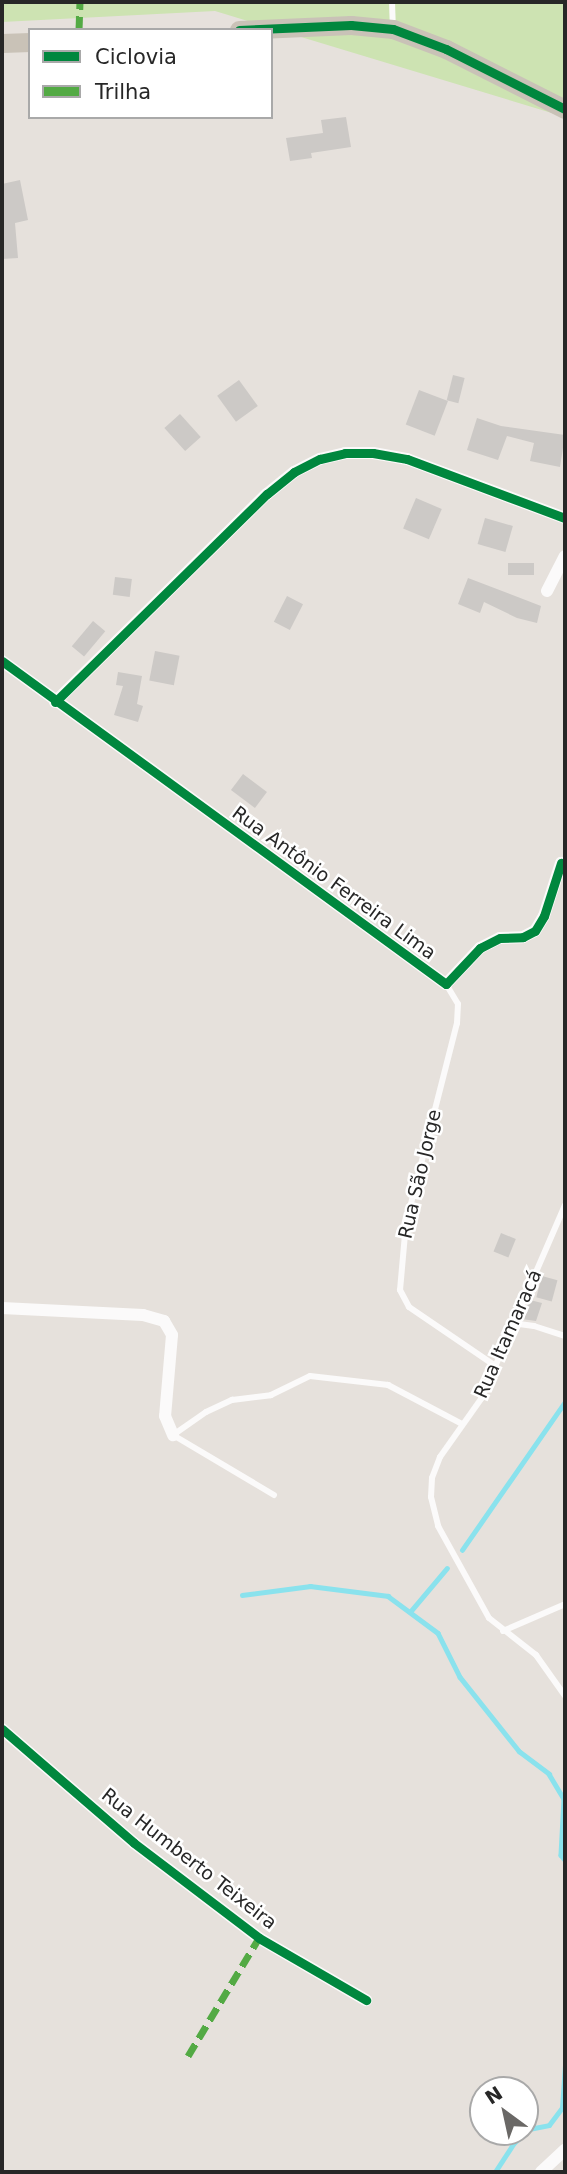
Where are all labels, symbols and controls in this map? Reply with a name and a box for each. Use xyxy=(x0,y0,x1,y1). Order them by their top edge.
legend xyxy=(28,28,273,119)
text: Ciclovia xyxy=(95,45,177,69)
text: Trilha xyxy=(95,80,151,104)
street label: Rua Antônio Ferreira Lima xyxy=(228,801,440,965)
street label: Rua São Jorge xyxy=(394,1107,446,1241)
street label: Rua Itamaracá xyxy=(469,1266,547,1402)
street label: Rua Humberto Teixeira xyxy=(97,1784,281,1934)
north arrow xyxy=(469,2076,539,2146)
text: N xyxy=(481,2082,506,2109)

